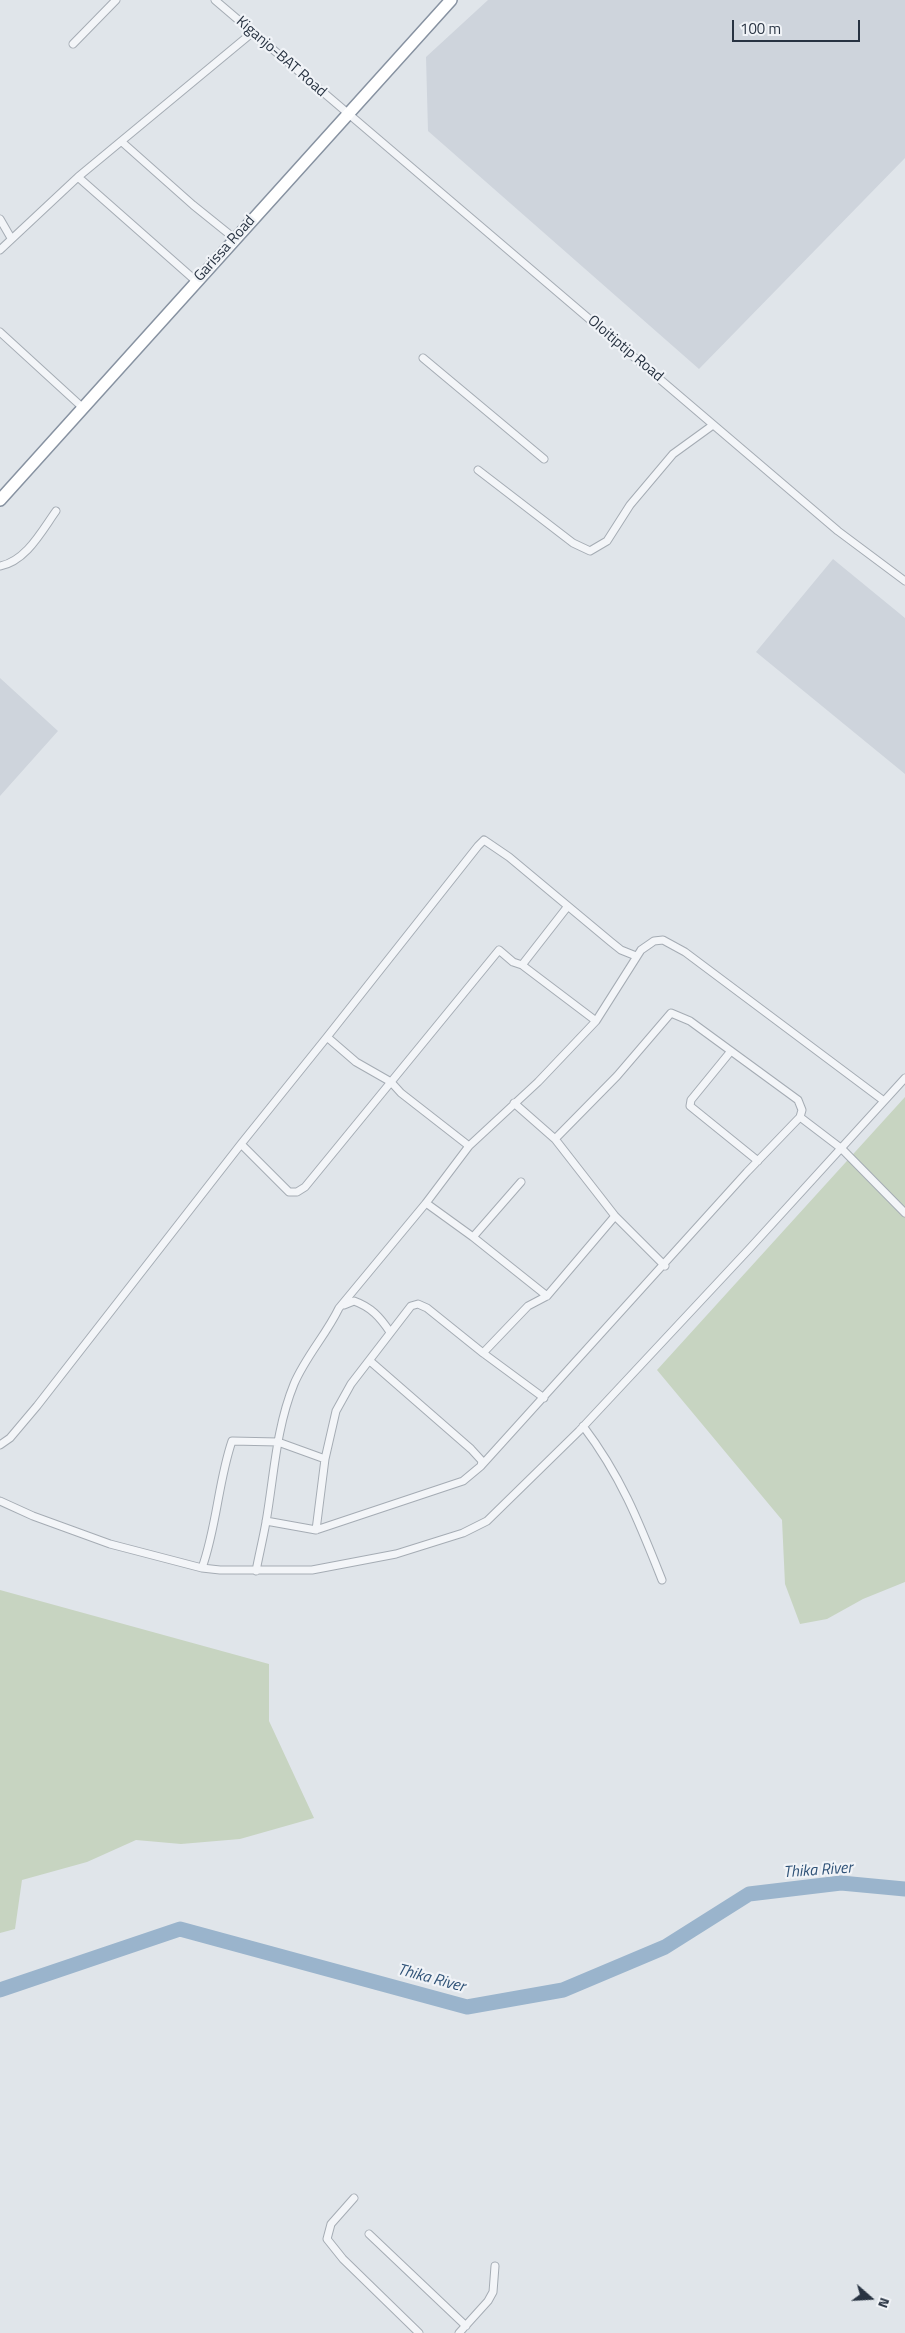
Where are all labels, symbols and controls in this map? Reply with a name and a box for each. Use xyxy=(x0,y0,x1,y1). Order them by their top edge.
scale bar xyxy=(735,10,862,42)
street label: Kiganjo-BAT Road xyxy=(232,13,330,101)
text: 100 m xyxy=(740,17,781,40)
street label: Garissa Road xyxy=(191,212,259,286)
street label: Oloitiptip Road xyxy=(584,312,666,386)
water label: Thika River xyxy=(783,1859,853,1883)
water label: Thika River xyxy=(395,1961,467,1997)
north arrow xyxy=(845,2273,895,2323)
text: N xyxy=(873,2295,896,2311)

